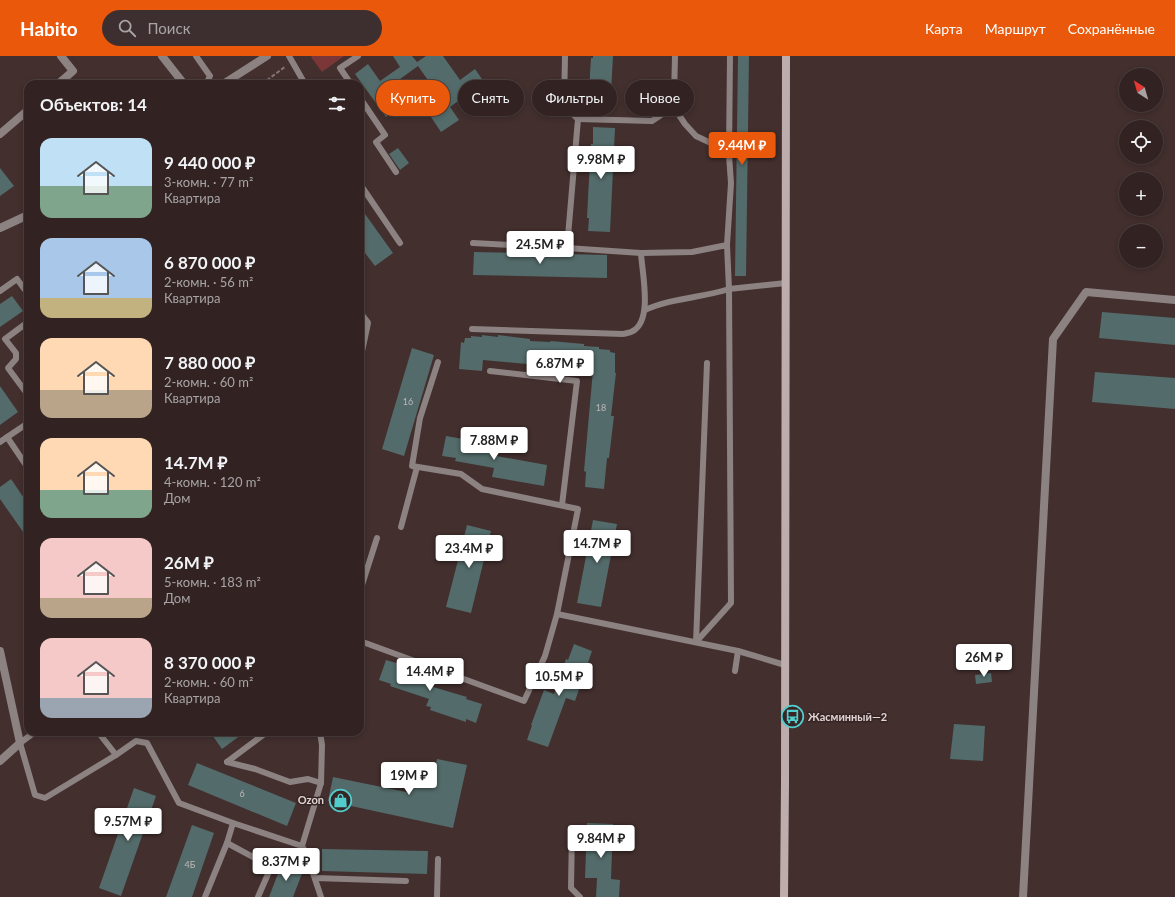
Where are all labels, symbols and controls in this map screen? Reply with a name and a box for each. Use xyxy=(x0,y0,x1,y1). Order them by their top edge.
search box xyxy=(102,10,382,46)
text: Habito xyxy=(20,17,78,40)
icon: search xyxy=(116,17,138,39)
text: Поиск xyxy=(148,19,190,37)
text: Карта xyxy=(925,20,963,37)
text: Маршрут xyxy=(985,20,1046,37)
text: Сохранённые xyxy=(1068,20,1155,37)
north arrow xyxy=(1119,68,1163,112)
map controls xyxy=(1119,68,1163,268)
chip: Купить xyxy=(376,80,450,116)
chip: Снять xyxy=(458,80,524,116)
chip: Фильтры xyxy=(532,80,617,116)
chip: Новое xyxy=(625,80,694,116)
icon: filters xyxy=(326,93,348,115)
text: Объектов: 14 xyxy=(40,94,147,115)
button: locate xyxy=(1119,120,1163,164)
pin: 9.44M ₽ xyxy=(705,132,779,166)
text: 9.44M ₽ xyxy=(718,137,766,153)
pin: 9.98M ₽ xyxy=(564,146,638,180)
text: 9.98M ₽ xyxy=(577,151,625,167)
text: 9 440 000 ₽ xyxy=(164,152,255,173)
icon: home xyxy=(72,154,120,202)
button: + xyxy=(1119,172,1163,216)
text: 3-комн. · 77 m² xyxy=(164,174,253,190)
text: Квартира xyxy=(164,190,220,206)
button: − xyxy=(1119,224,1163,268)
pin: 24.5M ₽ xyxy=(503,231,577,265)
text: 24.5M ₽ xyxy=(516,236,564,252)
text: 6 870 000 ₽ xyxy=(164,252,255,273)
icon: home xyxy=(72,254,120,302)
text: 2-комн. · 56 m² xyxy=(164,274,253,290)
text: Квартира xyxy=(164,290,220,306)
pin: 6.87M ₽ xyxy=(523,350,597,384)
text: 7 880 000 ₽ xyxy=(164,352,255,373)
icon: home xyxy=(72,354,120,402)
text: 6.87M ₽ xyxy=(536,355,584,371)
text: 2-комн. · 60 m² xyxy=(164,374,253,390)
text: Квартира xyxy=(164,390,220,406)
house number: 16 xyxy=(403,396,413,407)
house number: 18 xyxy=(596,402,606,413)
pin: 7.88M ₽ xyxy=(457,427,531,461)
text: 7.88M ₽ xyxy=(470,432,518,448)
text: 14.7M ₽ xyxy=(164,452,228,473)
icon: home xyxy=(72,454,120,502)
text: 4-комн. · 120 m² xyxy=(164,474,261,490)
text: Дом xyxy=(164,490,190,506)
pin: 14.7M ₽ xyxy=(560,530,634,564)
pin: 23.4M ₽ xyxy=(432,535,506,569)
text: 14.7M ₽ xyxy=(573,535,621,551)
text: 23.4M ₽ xyxy=(445,540,493,556)
text: 26M ₽ xyxy=(164,552,214,573)
icon: home xyxy=(72,554,120,602)
text: 5-комн. · 183 m² xyxy=(164,574,261,590)
text: Дом xyxy=(164,590,190,606)
pin: 26M ₽ xyxy=(956,644,1012,678)
text: 26M ₽ xyxy=(965,649,1003,665)
text: 8 370 000 ₽ xyxy=(164,652,255,673)
icon: home xyxy=(72,654,120,702)
pin: 14.4M ₽ xyxy=(393,658,467,692)
text: 14.4M ₽ xyxy=(406,663,454,679)
pin: 10.5M ₽ xyxy=(522,663,596,697)
text: 10.5M ₽ xyxy=(535,668,583,684)
text: 2-комн. · 60 m² xyxy=(164,674,253,690)
text: Квартира xyxy=(164,690,220,706)
bus stop icon: Жасминный—2 xyxy=(780,704,806,730)
place label: Жасминный—2 xyxy=(808,710,887,723)
pin: 19M ₽ xyxy=(381,762,437,796)
text: 19M ₽ xyxy=(390,767,428,783)
shop icon: Ozon xyxy=(327,787,353,813)
house number: 6 xyxy=(239,788,245,799)
place label: Ozon xyxy=(298,793,324,806)
pin: 9.57M ₽ xyxy=(91,808,165,842)
text: 9.57M ₽ xyxy=(104,813,152,829)
pin: 9.84M ₽ xyxy=(564,825,638,859)
text: 9.84M ₽ xyxy=(577,830,625,846)
pin: 8.37M ₽ xyxy=(249,848,323,882)
text: 8.37M ₽ xyxy=(262,853,310,869)
house number: 4Б xyxy=(185,859,196,870)

